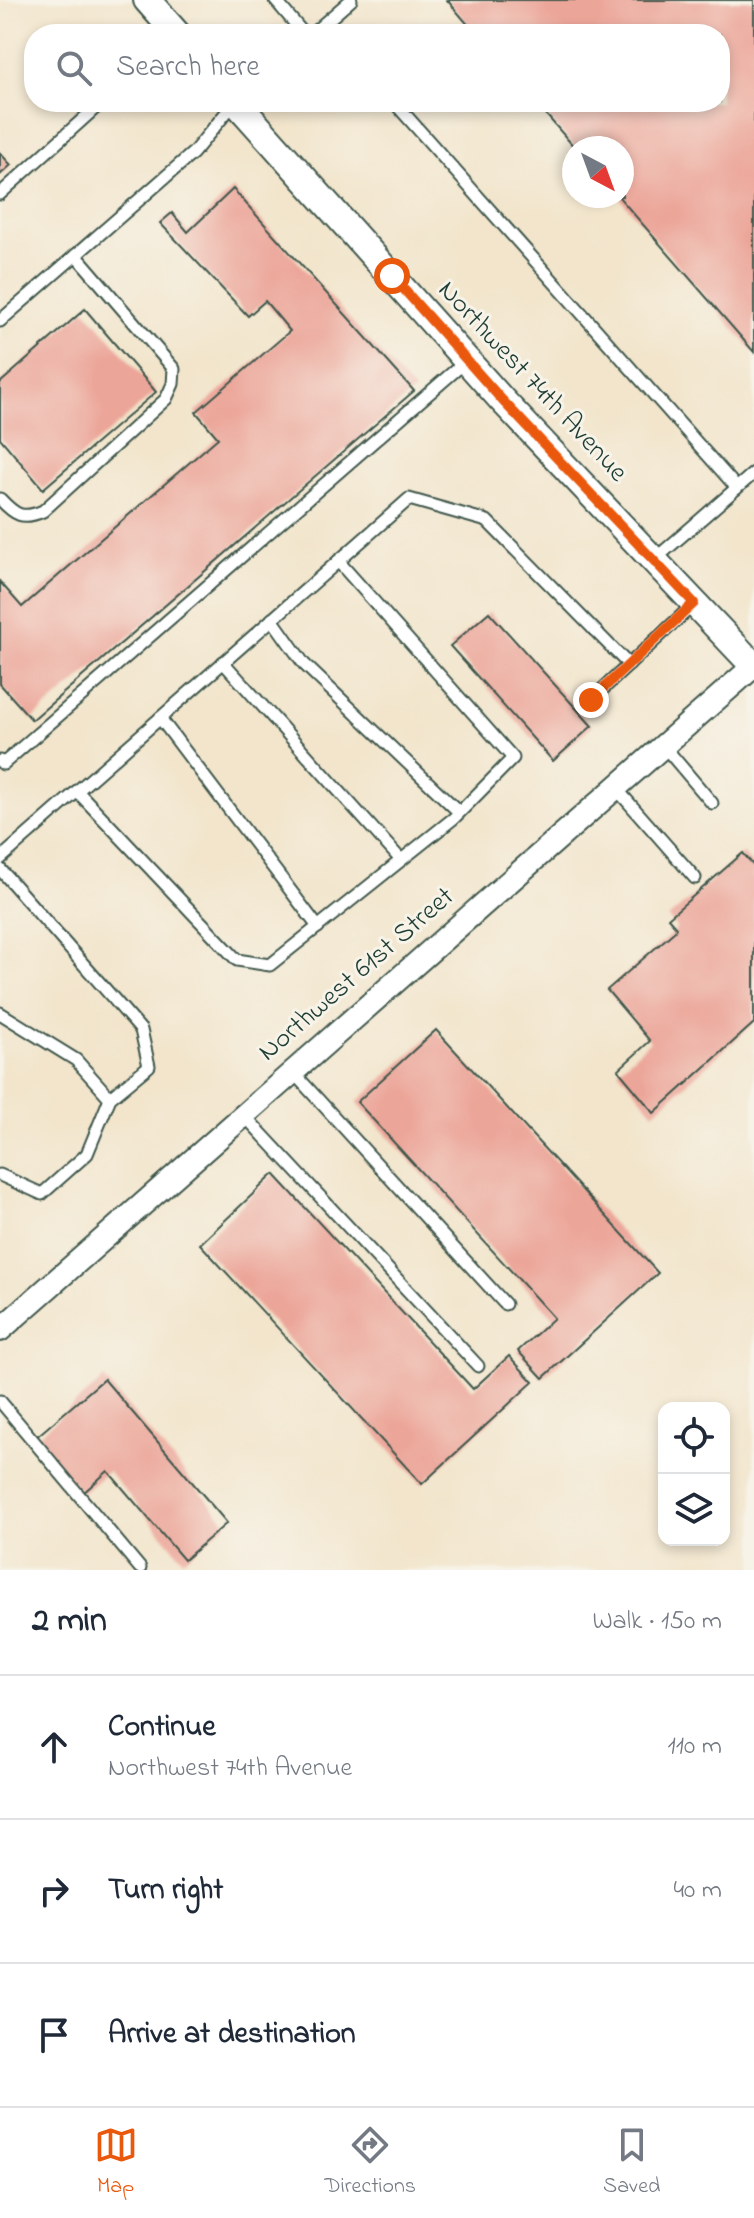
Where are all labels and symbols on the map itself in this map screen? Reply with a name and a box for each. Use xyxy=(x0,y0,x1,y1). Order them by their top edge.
north arrow xyxy=(562,136,634,208)
route start xyxy=(374,258,410,294)
street label: Northwest 74th Avenue xyxy=(427,272,637,492)
route end xyxy=(573,682,609,718)
street label: Northwest 61st Street xyxy=(250,878,464,1072)

